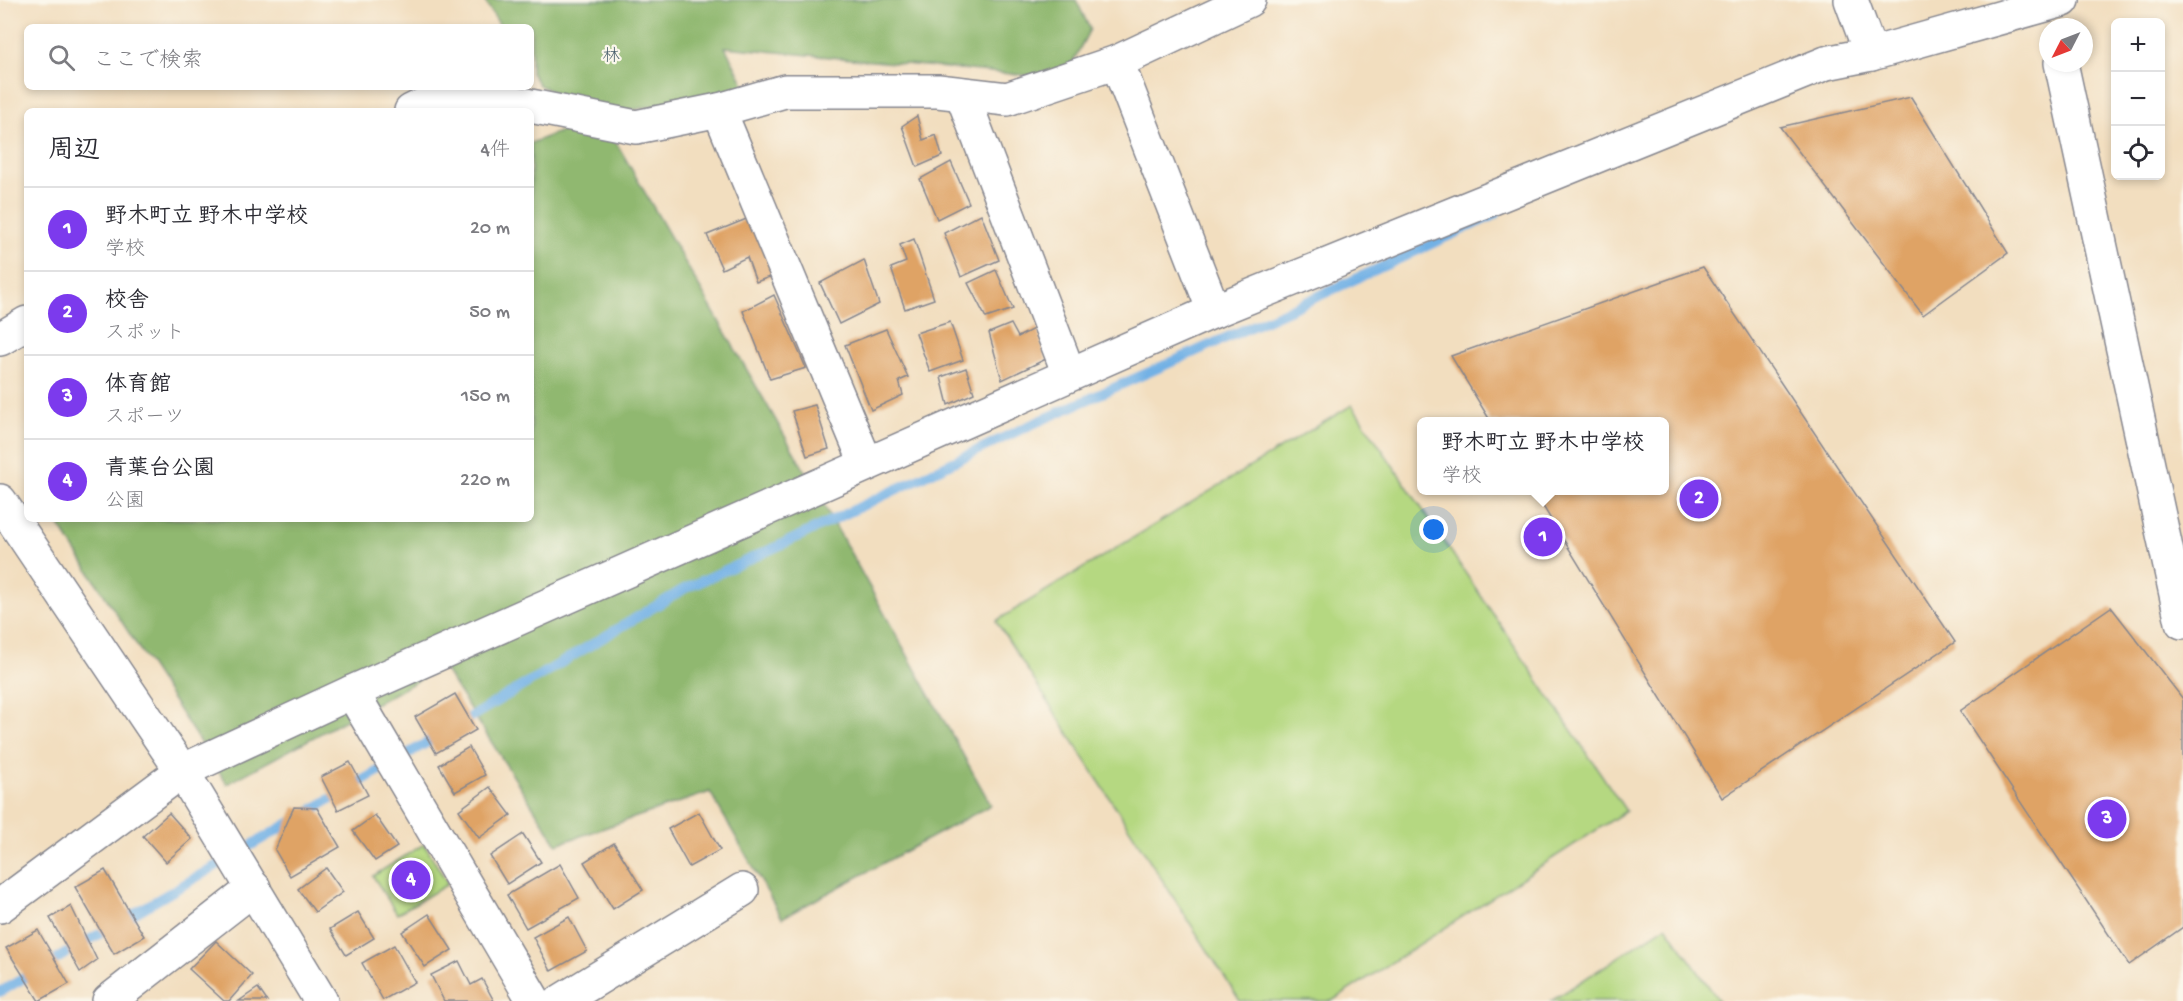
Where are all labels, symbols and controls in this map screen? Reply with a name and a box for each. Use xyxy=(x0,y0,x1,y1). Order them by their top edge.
north arrow xyxy=(2039,18,2093,72)
map controls xyxy=(2111,18,2165,180)
button: + xyxy=(2111,18,2165,72)
search box xyxy=(24,24,534,90)
icon: search xyxy=(45,41,78,74)
park label: 林 xyxy=(602,46,620,68)
text: ここで検索 xyxy=(93,49,203,75)
button: − xyxy=(2111,72,2165,126)
button: locate xyxy=(2111,126,2165,180)
text: 周辺 xyxy=(48,137,100,168)
text: 4件 xyxy=(481,140,510,163)
text: 野木町立 野木中学校 xyxy=(105,205,308,231)
text: 1 xyxy=(63,218,72,241)
text: 20 m xyxy=(470,218,510,241)
text: 学校 xyxy=(105,239,145,262)
text: 校舎 xyxy=(105,289,149,315)
text: 2 xyxy=(63,302,72,325)
text: 50 m xyxy=(469,302,510,325)
text: スポット xyxy=(105,323,185,346)
text: 体育館 xyxy=(105,373,171,399)
text: 3 xyxy=(62,386,73,409)
text: 150 m xyxy=(461,386,510,409)
text: スポーツ xyxy=(105,407,185,430)
popup xyxy=(1417,417,1669,495)
text: 野木町立 野木中学校 xyxy=(1441,432,1645,458)
text: 青葉台公園 xyxy=(105,457,215,483)
text: 学校 xyxy=(1441,466,1481,489)
text: 4 xyxy=(63,470,72,493)
text: 220 m xyxy=(460,470,510,493)
pin: 2 xyxy=(1680,476,1718,522)
text: 公園 xyxy=(105,491,145,514)
pin: 1 xyxy=(1524,514,1562,560)
your location xyxy=(1419,515,1448,544)
pin: 3 xyxy=(2088,796,2126,842)
pin: 4 xyxy=(392,858,430,902)

